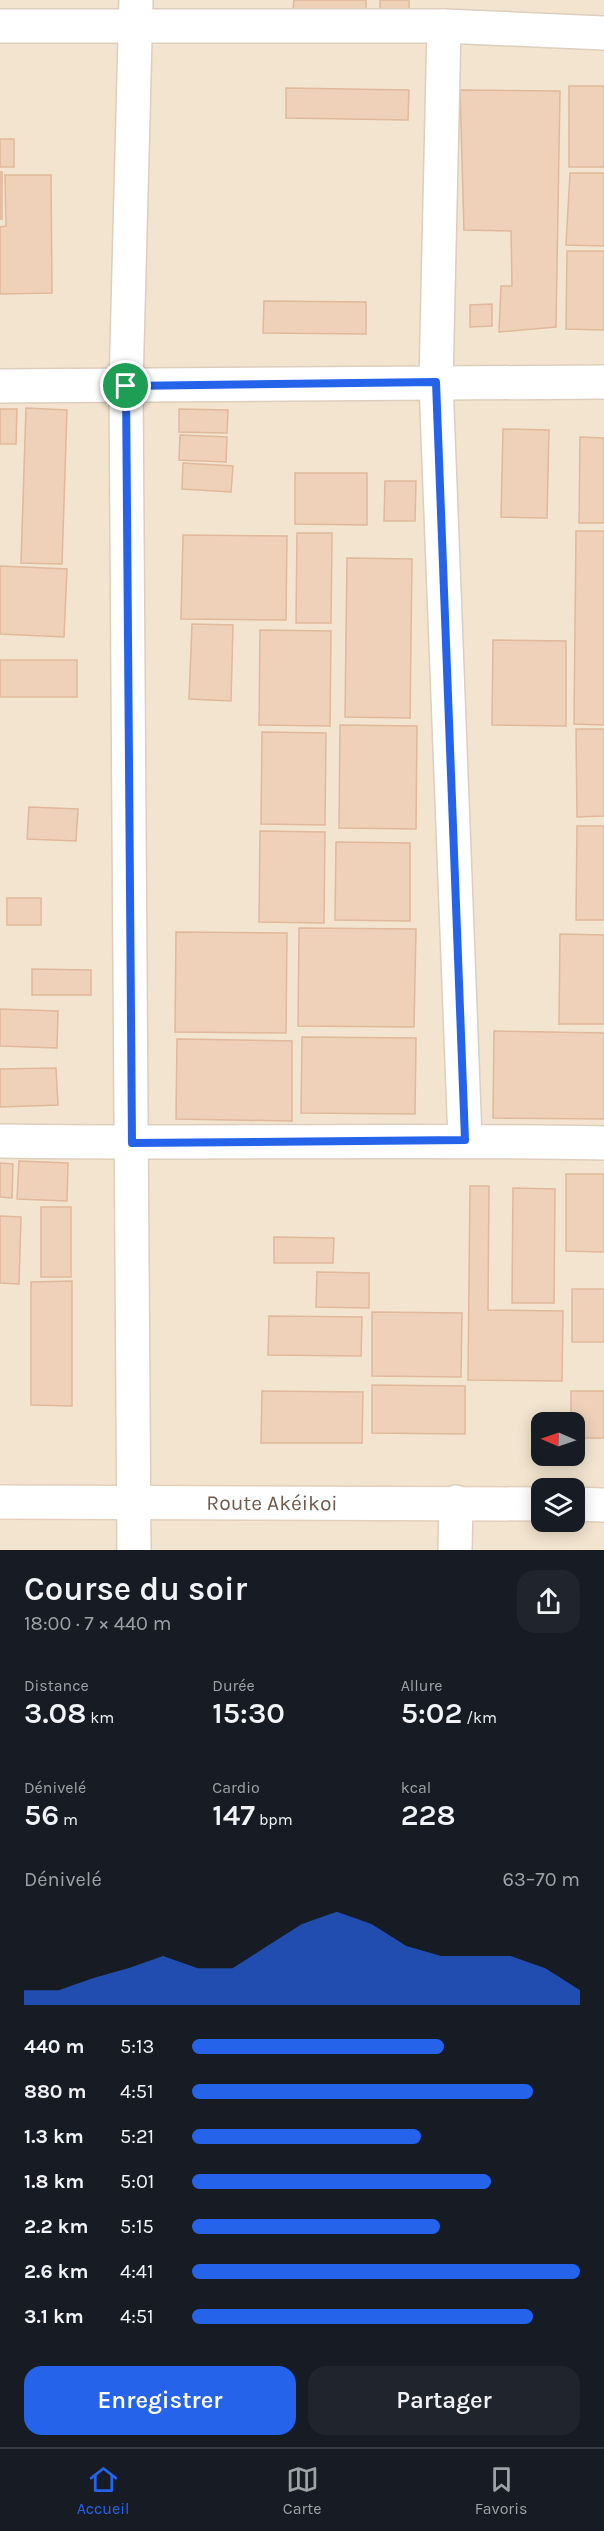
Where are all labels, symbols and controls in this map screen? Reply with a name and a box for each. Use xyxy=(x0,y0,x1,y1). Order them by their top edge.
pin xyxy=(100,360,151,411)
icon: arrive xyxy=(109,369,142,402)
north arrow xyxy=(531,1412,585,1466)
map controls xyxy=(531,1412,585,1532)
button: layers xyxy=(531,1478,585,1532)
street label: Route Akéikoi xyxy=(206,1491,338,1515)
text: Course du soir xyxy=(24,1570,247,1608)
button: share xyxy=(517,1570,580,1633)
text: 18:00 · 7 × 440 m xyxy=(24,1612,171,1635)
text: Distance xyxy=(24,1676,89,1695)
text: Durée xyxy=(212,1676,255,1695)
text: Allure xyxy=(401,1676,443,1695)
text: 3.08 xyxy=(24,1695,86,1731)
text: 15:30 xyxy=(212,1695,285,1731)
text: 5:02 xyxy=(401,1695,462,1731)
text: km xyxy=(86,1708,114,1727)
text: /km xyxy=(462,1708,497,1727)
text: Dénivelé xyxy=(24,1778,86,1797)
text: Cardio xyxy=(212,1778,260,1797)
text: kcal xyxy=(401,1778,431,1797)
text: 56 xyxy=(24,1797,59,1833)
text: 147 xyxy=(212,1797,255,1833)
text: 228 xyxy=(401,1797,456,1833)
text: m xyxy=(59,1810,78,1829)
text: bpm xyxy=(255,1810,293,1829)
text: Dénivelé xyxy=(24,1868,102,1891)
text: 63–70 m xyxy=(503,1868,580,1891)
text: 440 m xyxy=(24,2035,85,2058)
text: 5:13 xyxy=(120,2035,154,2058)
text: 880 m xyxy=(24,2080,87,2103)
text: 4:51 xyxy=(120,2080,154,2103)
text: 1.3 km xyxy=(24,2125,84,2148)
text: 5:21 xyxy=(120,2125,154,2148)
text: 1.8 km xyxy=(24,2170,84,2193)
text: 5:01 xyxy=(120,2170,154,2193)
text: 2.2 km xyxy=(24,2215,88,2238)
text: 5:15 xyxy=(120,2215,154,2238)
text: 2.6 km xyxy=(24,2260,88,2283)
text: 4:41 xyxy=(120,2260,154,2283)
text: 3.1 km xyxy=(24,2305,84,2328)
text: 4:51 xyxy=(120,2305,154,2328)
button: Enregistrer xyxy=(24,2366,296,2435)
button: Partager xyxy=(308,2366,580,2435)
tab: Accueil xyxy=(77,2463,130,2518)
tab: Carte xyxy=(283,2463,321,2518)
tab: Favoris xyxy=(475,2463,527,2518)

